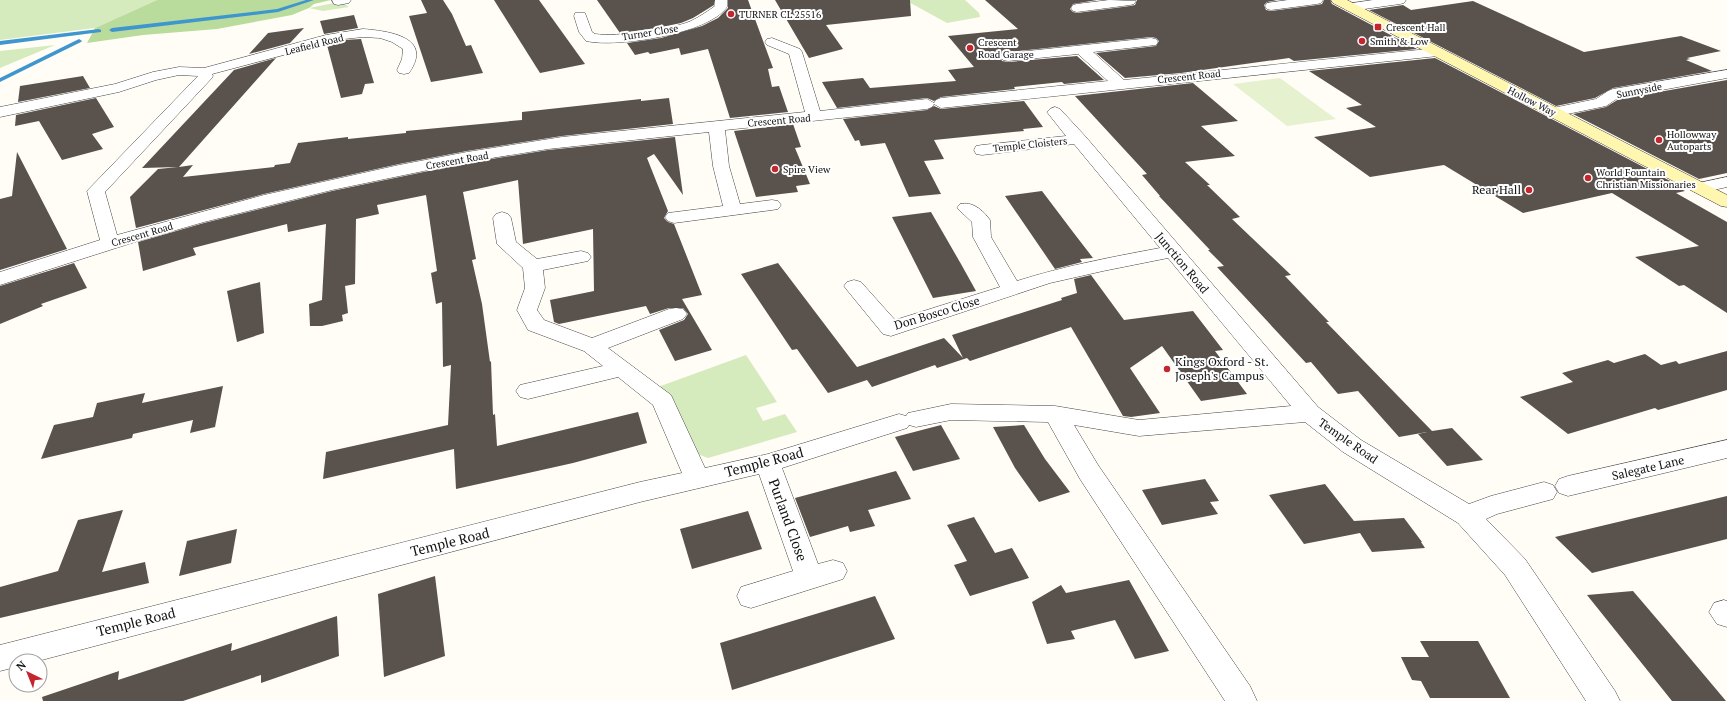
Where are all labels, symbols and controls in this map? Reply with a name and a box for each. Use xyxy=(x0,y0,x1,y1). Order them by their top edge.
place label: TURNER CL 25516 xyxy=(739,8,822,21)
marker: TURNER CL 25516 xyxy=(726,9,736,19)
place label: Crescent Hall xyxy=(1386,21,1446,34)
street label: Turner Close xyxy=(621,22,679,43)
marker: Crescent Hall xyxy=(1373,22,1383,32)
street label: Leafield Road xyxy=(283,31,345,58)
place label: Smith & Low xyxy=(1370,35,1429,48)
place label: Crescent Road Garage xyxy=(978,36,1034,61)
marker: Smith & Low xyxy=(1357,36,1367,46)
marker: Crescent Road Garage xyxy=(965,43,975,53)
street label: Crescent Road xyxy=(1157,67,1222,86)
street label: Sunnyside xyxy=(1615,80,1663,101)
street label: Hollow Way xyxy=(1505,84,1559,120)
street label: Crescent Road xyxy=(747,111,812,130)
place label: Hollowway Autoparts xyxy=(1667,128,1717,153)
street label: Temple Cloisters xyxy=(992,134,1068,155)
marker: Hollowway Autoparts xyxy=(1654,135,1664,145)
street label: Crescent Road xyxy=(425,148,490,172)
place label: Spire View xyxy=(783,163,831,176)
marker: Spire View xyxy=(770,164,780,174)
place label: World Fountain Christian Missionaries xyxy=(1596,166,1696,191)
marker: World Fountain Christian Missionaries xyxy=(1583,173,1593,183)
place label: Rear Hall xyxy=(1472,182,1521,197)
marker: Rear Hall xyxy=(1524,185,1534,195)
street label: Crescent Road xyxy=(110,219,175,249)
street label: Junction Road xyxy=(1152,229,1213,297)
street label: Don Bosco Close xyxy=(892,292,981,333)
place label: Kings Oxford - St. Joseph's Campus xyxy=(1175,354,1269,383)
marker: Kings Oxford - St. Joseph's Campus xyxy=(1162,364,1172,374)
street label: Temple Road xyxy=(1316,415,1381,467)
street label: Temple Road xyxy=(722,442,806,481)
street label: Salegate Lane xyxy=(1610,452,1685,483)
street label: Purland Close xyxy=(765,476,812,564)
street label: Temple Road xyxy=(408,522,492,560)
street label: Temple Road xyxy=(94,602,178,640)
north arrow xyxy=(8,653,48,693)
text: N xyxy=(13,657,29,674)

